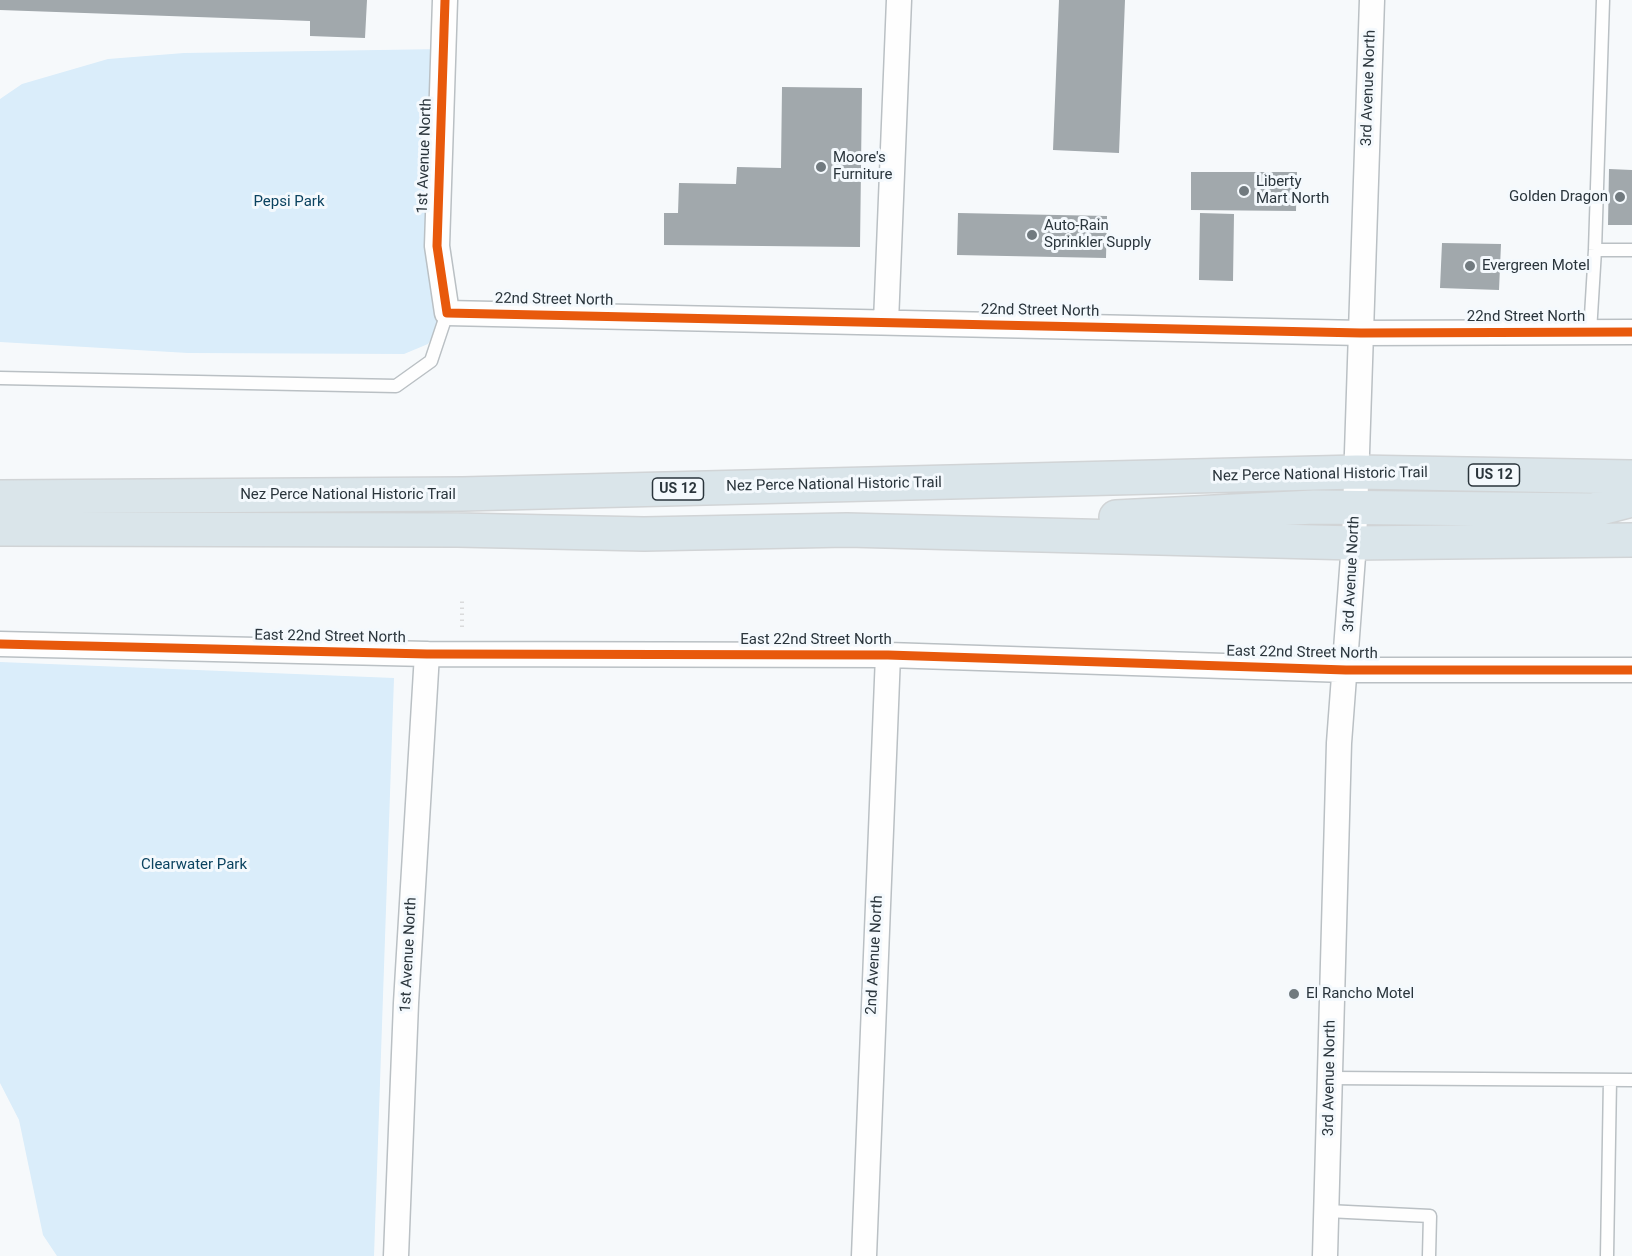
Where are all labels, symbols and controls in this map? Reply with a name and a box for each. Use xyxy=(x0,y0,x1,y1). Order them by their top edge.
street label: 3rd Avenue North xyxy=(1358,30,1380,146)
street label: 1st Avenue North xyxy=(414,98,436,214)
place label: Moore's Furniture xyxy=(833,149,892,184)
marker: Moore's Furniture xyxy=(814,160,828,174)
place label: Liberty Mart North xyxy=(1256,173,1329,208)
marker: Liberty Mart North xyxy=(1237,184,1251,198)
place label: Golden Dragon xyxy=(1509,188,1608,206)
marker: Golden Dragon xyxy=(1613,190,1627,204)
park label: Pepsi Park xyxy=(253,193,325,211)
place label: Auto-Rain Sprinkler Supply xyxy=(1044,217,1151,252)
marker: Auto-Rain Sprinkler Supply xyxy=(1025,228,1039,242)
place label: Evergreen Motel xyxy=(1482,257,1590,275)
marker: Evergreen Motel xyxy=(1463,259,1477,273)
street label: 22nd Street North xyxy=(495,290,613,310)
street label: 22nd Street North xyxy=(981,301,1099,321)
street label: 22nd Street North xyxy=(1467,308,1585,326)
street label: Nez Perce National Historic Trail xyxy=(1212,464,1428,486)
road number: US 12 xyxy=(1468,464,1520,486)
street label: Nez Perce National Historic Trail xyxy=(726,474,942,496)
road number: US 12 xyxy=(652,478,704,500)
street label: Nez Perce National Historic Trail xyxy=(240,486,456,504)
street label: 3rd Avenue North xyxy=(1340,516,1364,632)
street label: East 22nd Street North xyxy=(254,627,406,647)
street label: East 22nd Street North xyxy=(740,631,892,649)
street label: East 22nd Street North xyxy=(1226,643,1378,663)
park label: Clearwater Park xyxy=(141,856,247,874)
street label: 2nd Avenue North xyxy=(863,895,887,1015)
street label: 1st Avenue North xyxy=(397,897,421,1013)
place label: El Rancho Motel xyxy=(1306,985,1414,1003)
marker: El Rancho Motel xyxy=(1287,987,1301,1001)
street label: 3rd Avenue North xyxy=(1320,1020,1340,1136)

